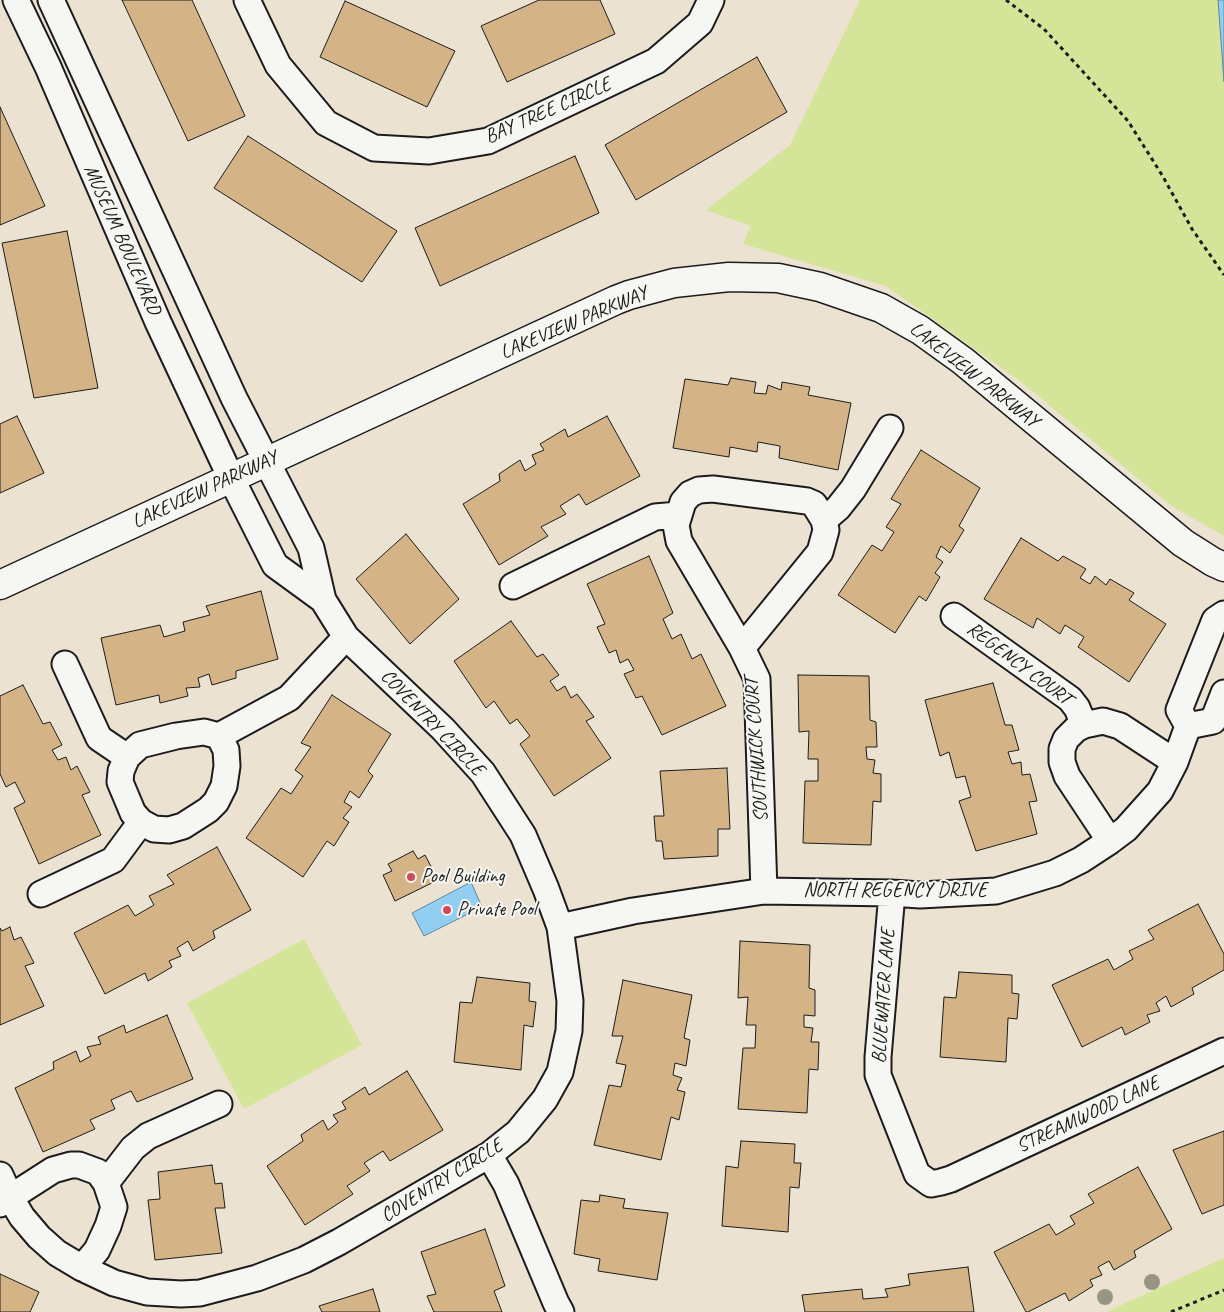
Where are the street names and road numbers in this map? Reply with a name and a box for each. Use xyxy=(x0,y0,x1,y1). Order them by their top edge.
street label: BAY TREE CIRCLE xyxy=(481,73,615,149)
street label: MUSEUM BOULEVARD xyxy=(78,161,166,319)
street label: LAKEVIEW PARKWAY xyxy=(497,281,651,365)
street label: LAKEVIEW PARKWAY xyxy=(904,317,1044,433)
street label: LAKEVIEW PARKWAY xyxy=(128,446,282,534)
street label: REGENCY COURT xyxy=(962,617,1076,711)
street label: COVENTRY CIRCLE xyxy=(375,665,489,781)
street label: SOUTHWICK COURT xyxy=(740,677,774,823)
street label: NORTH REGENCY DRIVE xyxy=(803,879,987,903)
street label: BLUEWATER LANE xyxy=(867,928,901,1064)
street label: STREAMWOOD LANE xyxy=(1013,1071,1163,1159)
street label: COVENTRY CIRCLE xyxy=(377,1134,507,1228)

